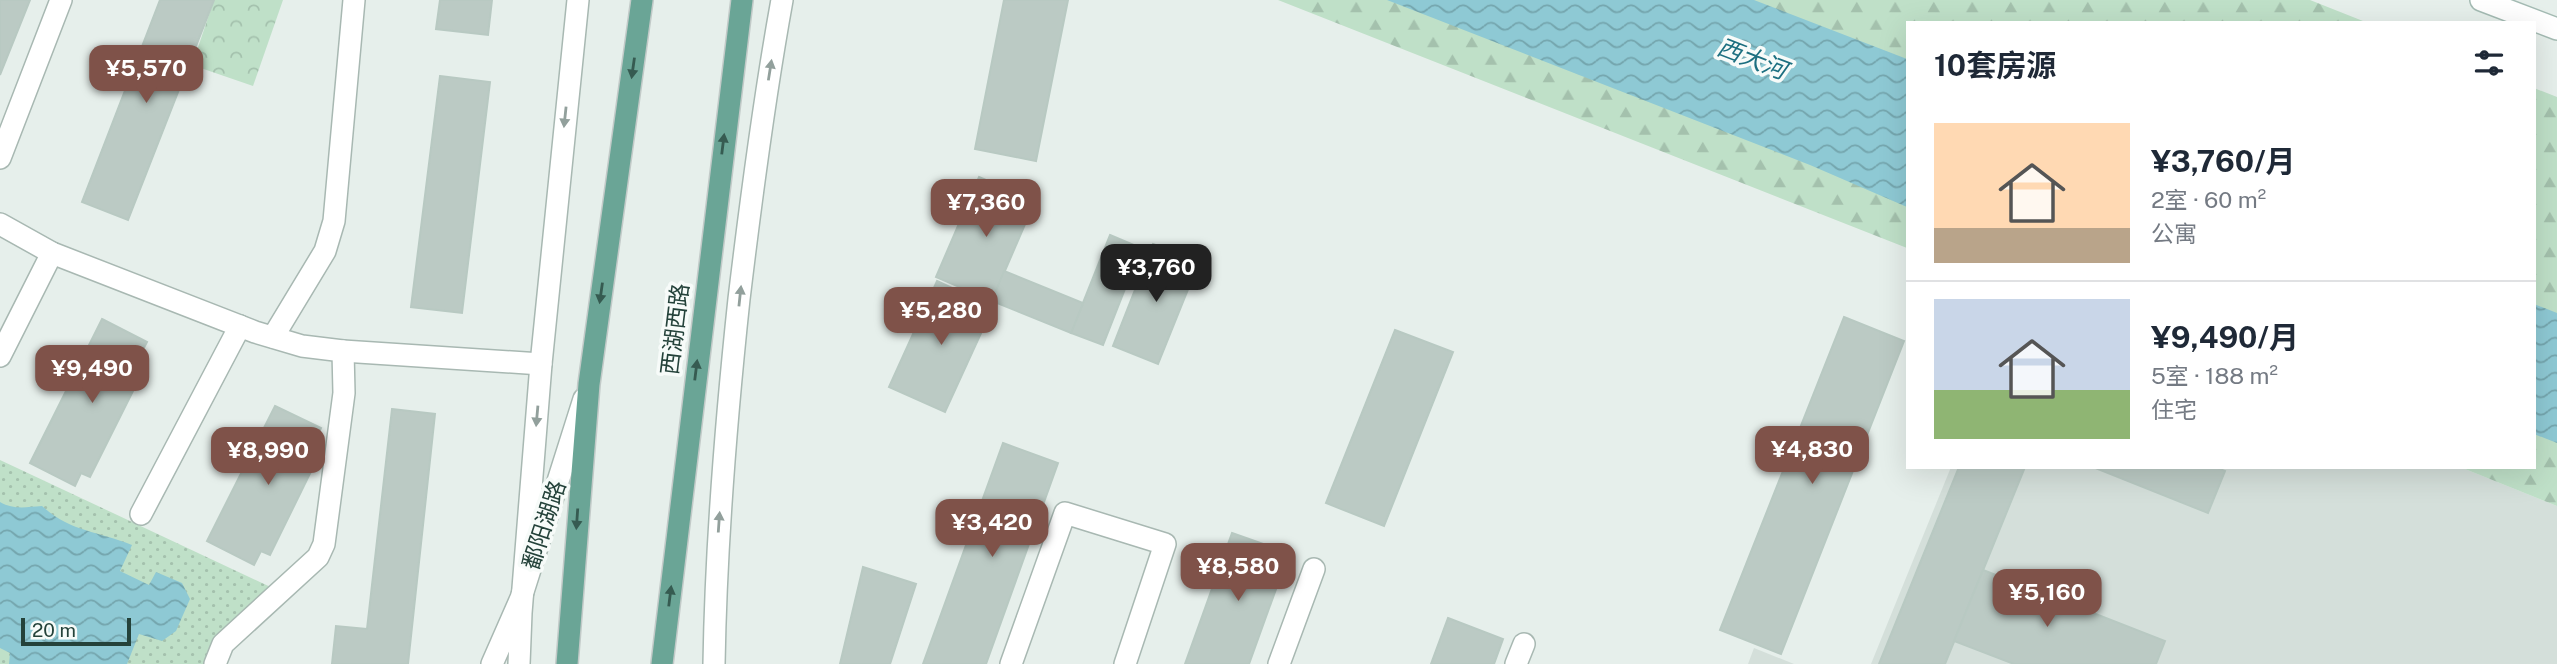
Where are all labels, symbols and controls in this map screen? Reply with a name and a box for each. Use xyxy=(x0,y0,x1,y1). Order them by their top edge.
water label: 西大河 xyxy=(1714,32,1795,85)
icon: filters xyxy=(2470,44,2508,82)
pin: ¥5,570 xyxy=(89,46,203,105)
text: 10套房源 xyxy=(1934,47,2056,83)
text: ¥5,570 xyxy=(105,54,187,81)
one-way arrow xyxy=(627,57,638,79)
one-way arrow xyxy=(765,59,776,81)
one-way arrow xyxy=(560,106,571,128)
one-way arrow xyxy=(718,133,729,155)
text: ¥3,760/月 xyxy=(2151,143,2296,179)
icon: home xyxy=(1990,151,2074,235)
pin: ¥7,360 xyxy=(929,180,1043,239)
text: 2室 · 60 m² xyxy=(2151,186,2266,213)
text: ¥7,360 xyxy=(947,188,1025,215)
text: 公寓 xyxy=(2151,220,2197,247)
pin: ¥3,760 xyxy=(1099,244,1213,304)
text: ¥3,760 xyxy=(1116,253,1196,280)
one-way arrow xyxy=(596,282,607,304)
street label: 西湖西路 xyxy=(655,282,694,376)
one-way arrow xyxy=(734,285,745,307)
pin: ¥5,280 xyxy=(884,288,998,347)
text: ¥5,280 xyxy=(900,296,982,323)
text: ¥9,490/月 xyxy=(2151,319,2299,355)
icon: home xyxy=(1990,327,2074,411)
pin: ¥9,490 xyxy=(35,346,149,405)
text: ¥9,490 xyxy=(51,354,133,381)
one-way arrow xyxy=(691,359,702,381)
text: 5室 · 188 m² xyxy=(2151,362,2278,389)
text: 住宅 xyxy=(2151,396,2197,423)
one-way arrow xyxy=(531,405,542,427)
pin: ¥4,830 xyxy=(1755,426,1869,486)
pin: ¥8,990 xyxy=(211,428,325,487)
text: ¥4,830 xyxy=(1771,435,1853,462)
text: ¥8,990 xyxy=(227,436,309,463)
street label: 鄱阳湖路 xyxy=(516,477,571,573)
pin: ¥3,420 xyxy=(935,500,1049,559)
one-way arrow xyxy=(571,508,582,530)
text: ¥3,420 xyxy=(951,508,1033,535)
one-way arrow xyxy=(713,511,724,533)
pin: ¥8,580 xyxy=(1181,544,1295,603)
text: ¥8,580 xyxy=(1197,552,1279,579)
pin: ¥5,160 xyxy=(1990,570,2104,629)
text: ¥5,160 xyxy=(2009,578,2085,605)
one-way arrow xyxy=(664,585,675,607)
scale bar xyxy=(21,615,131,647)
text: 20 m xyxy=(32,619,76,641)

